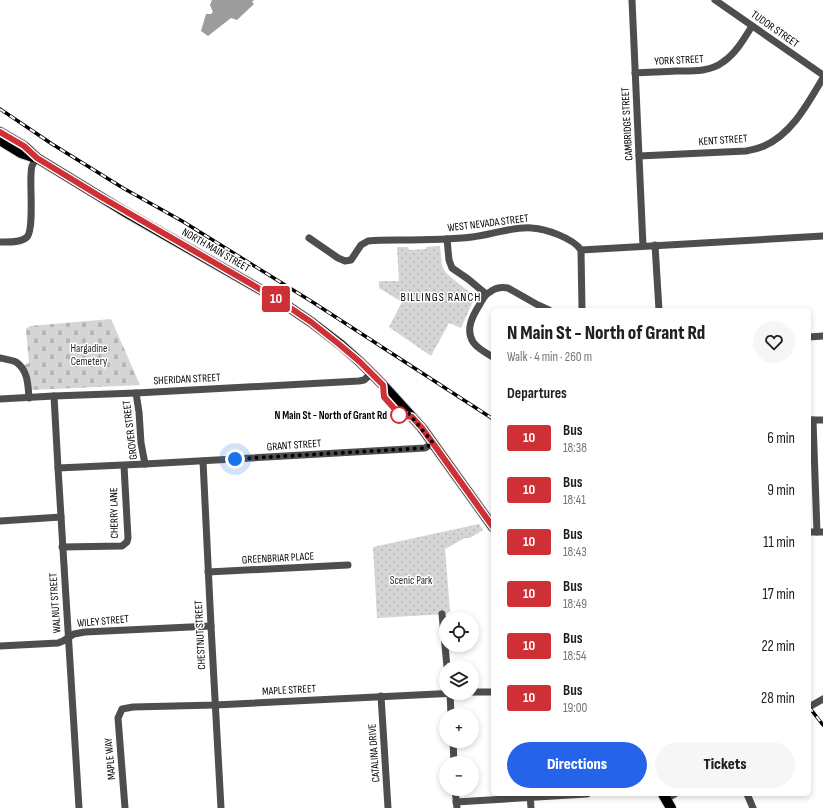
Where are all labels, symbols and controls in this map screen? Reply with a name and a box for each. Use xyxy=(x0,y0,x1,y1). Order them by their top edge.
street label: TUDOR STREET xyxy=(749,8,802,50)
street label: YORK STREET xyxy=(654,52,705,68)
street label: CAMBRIDGE STREET xyxy=(619,86,635,161)
street label: KENT STREET xyxy=(698,132,748,148)
street label: WEST NEVADA STREET xyxy=(447,212,530,234)
street label: NORTH MAIN STREET xyxy=(180,225,253,275)
line badge: 10 xyxy=(258,286,294,312)
text: 10 xyxy=(270,290,282,307)
district label: BILLINGS RANCH xyxy=(401,290,481,305)
button: heart xyxy=(753,321,795,363)
text: N Main St - North of Grant Rd xyxy=(507,322,705,345)
park label: Hargadine Cemetery xyxy=(71,342,108,368)
text: Walk · 4 min · 260 m xyxy=(507,349,592,365)
street label: SHERIDAN STREET xyxy=(153,371,221,387)
text: Departures xyxy=(507,384,567,403)
street label: GROVER STREET xyxy=(120,399,140,461)
marker: N Main St - North of Grant Rd xyxy=(390,406,408,424)
place label: N Main St - North of Grant Rd xyxy=(275,409,387,422)
text: Bus xyxy=(563,421,582,440)
text: 10 xyxy=(523,429,535,446)
text: 6 min xyxy=(767,429,795,448)
street label: GRANT STREET xyxy=(266,437,322,453)
text: 18:38 xyxy=(563,440,587,456)
your location xyxy=(225,449,245,469)
text: Bus xyxy=(563,473,582,492)
text: 10 xyxy=(523,481,535,498)
text: 9 min xyxy=(767,481,795,500)
street label: CHERRY LANE xyxy=(107,487,121,539)
text: 18:41 xyxy=(563,492,586,508)
text: Bus xyxy=(563,525,582,544)
text: 10 xyxy=(523,533,535,550)
text: 11 min xyxy=(763,533,795,552)
text: 18:43 xyxy=(563,544,587,560)
street label: GREENBRIAR PLACE xyxy=(242,550,314,566)
street label: WALNUT STREET xyxy=(46,572,64,634)
park label: Scenic Park xyxy=(390,574,433,587)
text: Bus xyxy=(563,577,582,596)
text: 10 xyxy=(523,585,535,602)
text: 17 min xyxy=(763,585,795,604)
text: 18:49 xyxy=(563,596,587,612)
street label: CHESTNUT STREET xyxy=(192,599,208,670)
street label: WILEY STREET xyxy=(77,612,130,630)
map controls xyxy=(439,612,479,796)
button: locate xyxy=(439,612,479,652)
text: Bus xyxy=(563,629,582,648)
text: 10 xyxy=(523,637,535,654)
text: 22 min xyxy=(761,637,795,656)
text: 18:54 xyxy=(563,648,586,664)
button: layers xyxy=(439,660,479,700)
text: Bus xyxy=(563,681,582,700)
street label: MAPLE STREET xyxy=(262,682,317,698)
text: 10 xyxy=(523,689,535,706)
text: 28 min xyxy=(761,689,795,708)
text: 19:00 xyxy=(563,700,587,716)
button: + xyxy=(439,708,479,748)
street label: CATALINA DRIVE xyxy=(365,723,383,783)
street label: MAPLE WAY xyxy=(102,737,118,780)
button: Directions xyxy=(507,742,647,788)
button: Tickets xyxy=(655,742,795,788)
button: − xyxy=(439,756,479,796)

